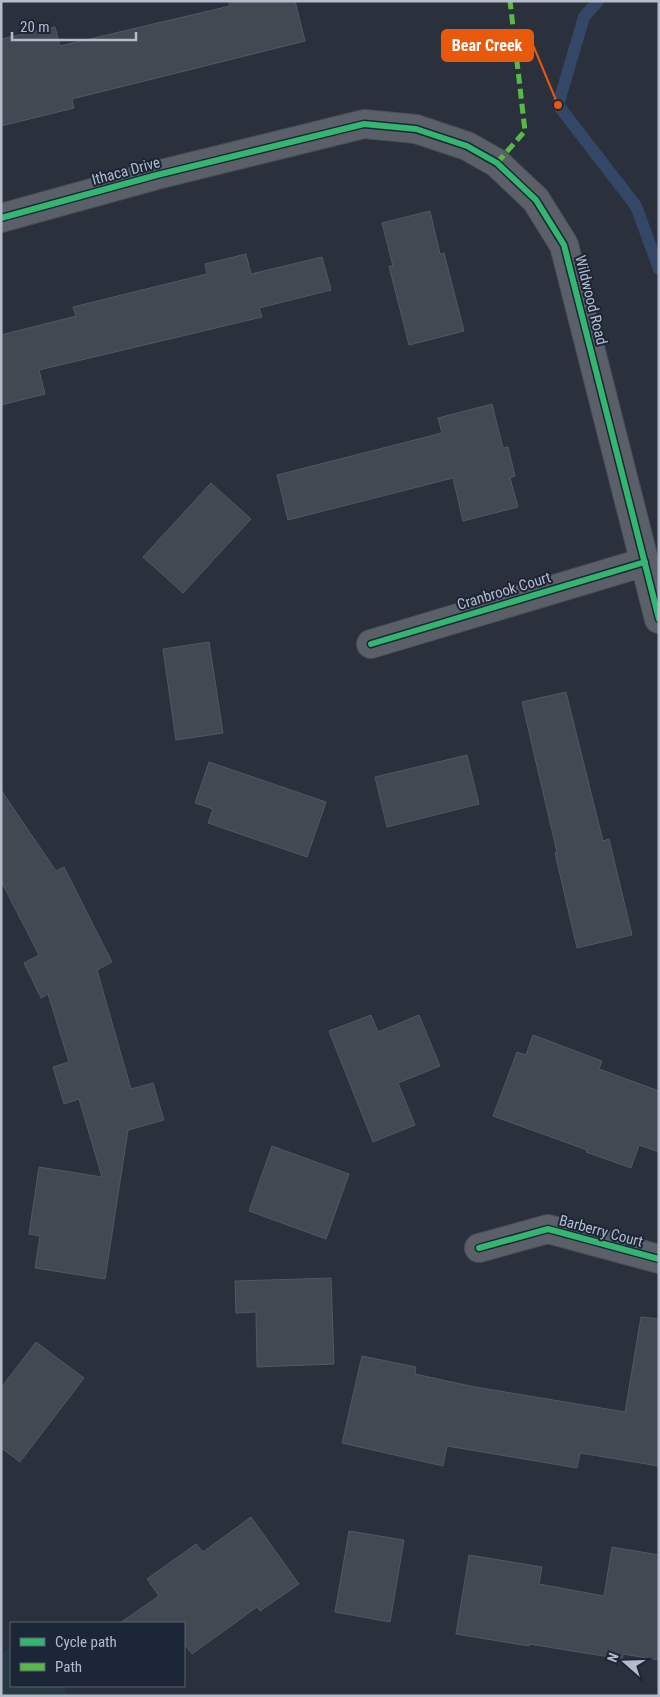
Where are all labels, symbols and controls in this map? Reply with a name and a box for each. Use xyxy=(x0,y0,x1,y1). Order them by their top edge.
scale bar xyxy=(12,10,136,42)
text: 20 m xyxy=(20,18,50,36)
callout: Bear Creek xyxy=(442,30,533,61)
text: Bear Creek xyxy=(452,36,523,55)
street label: Ithaca Drive xyxy=(90,153,162,189)
street label: Wildwood Road xyxy=(571,253,611,347)
street label: Cranbrook Court xyxy=(455,568,553,614)
street label: Barberry Court xyxy=(557,1211,645,1251)
legend xyxy=(10,1622,185,1687)
text: Cycle path xyxy=(55,1633,117,1651)
north arrow xyxy=(600,1637,650,1687)
text: N xyxy=(604,1651,622,1664)
text: Path xyxy=(55,1658,82,1676)

